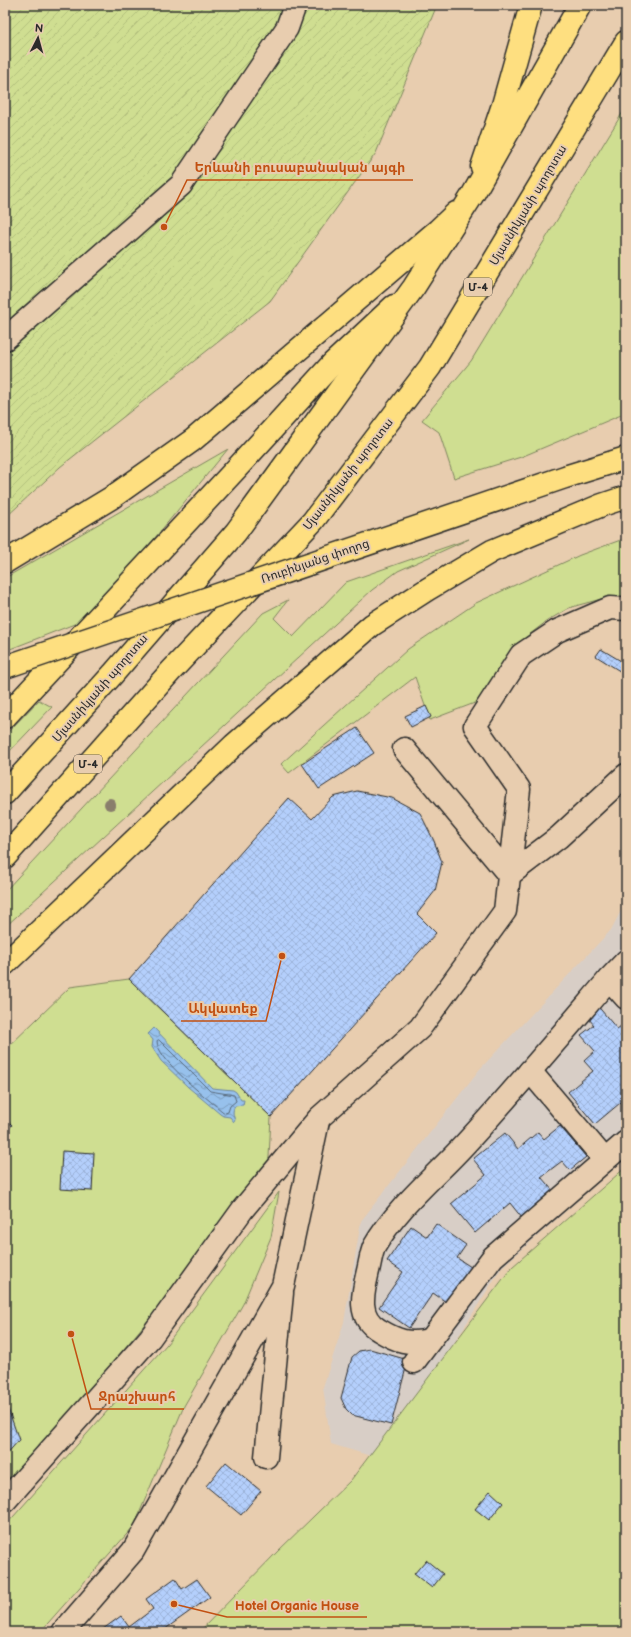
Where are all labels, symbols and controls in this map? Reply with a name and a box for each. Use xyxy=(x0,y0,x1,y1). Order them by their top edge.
north arrow xyxy=(18,18,58,58)
text: N xyxy=(34,22,44,35)
street label: Մյասնիկյանի պողոտա xyxy=(486,142,570,268)
callout: Երևանի բուսաբանական այգի xyxy=(187,155,413,180)
text: Երևանի բուսաբանական այգի xyxy=(195,160,405,176)
road number: Մ-4 xyxy=(464,278,492,296)
street label: Մյասնիկյանի պողոտա xyxy=(300,415,397,533)
street label: Ռուբինյանց փողոց xyxy=(259,536,371,587)
street label: Մյասնիկյանի պողոտա xyxy=(49,631,151,745)
road number: Մ-4 xyxy=(74,755,102,773)
callout: Ակվատեք xyxy=(181,996,266,1021)
text: Ակվատեք xyxy=(188,1001,258,1017)
callout: Ջրաշխարհ xyxy=(91,1384,184,1409)
text: Ջրաշխարհ xyxy=(99,1389,176,1405)
callout: Hotel Organic House xyxy=(227,1592,367,1617)
text: Hotel Organic House xyxy=(235,1598,359,1614)

